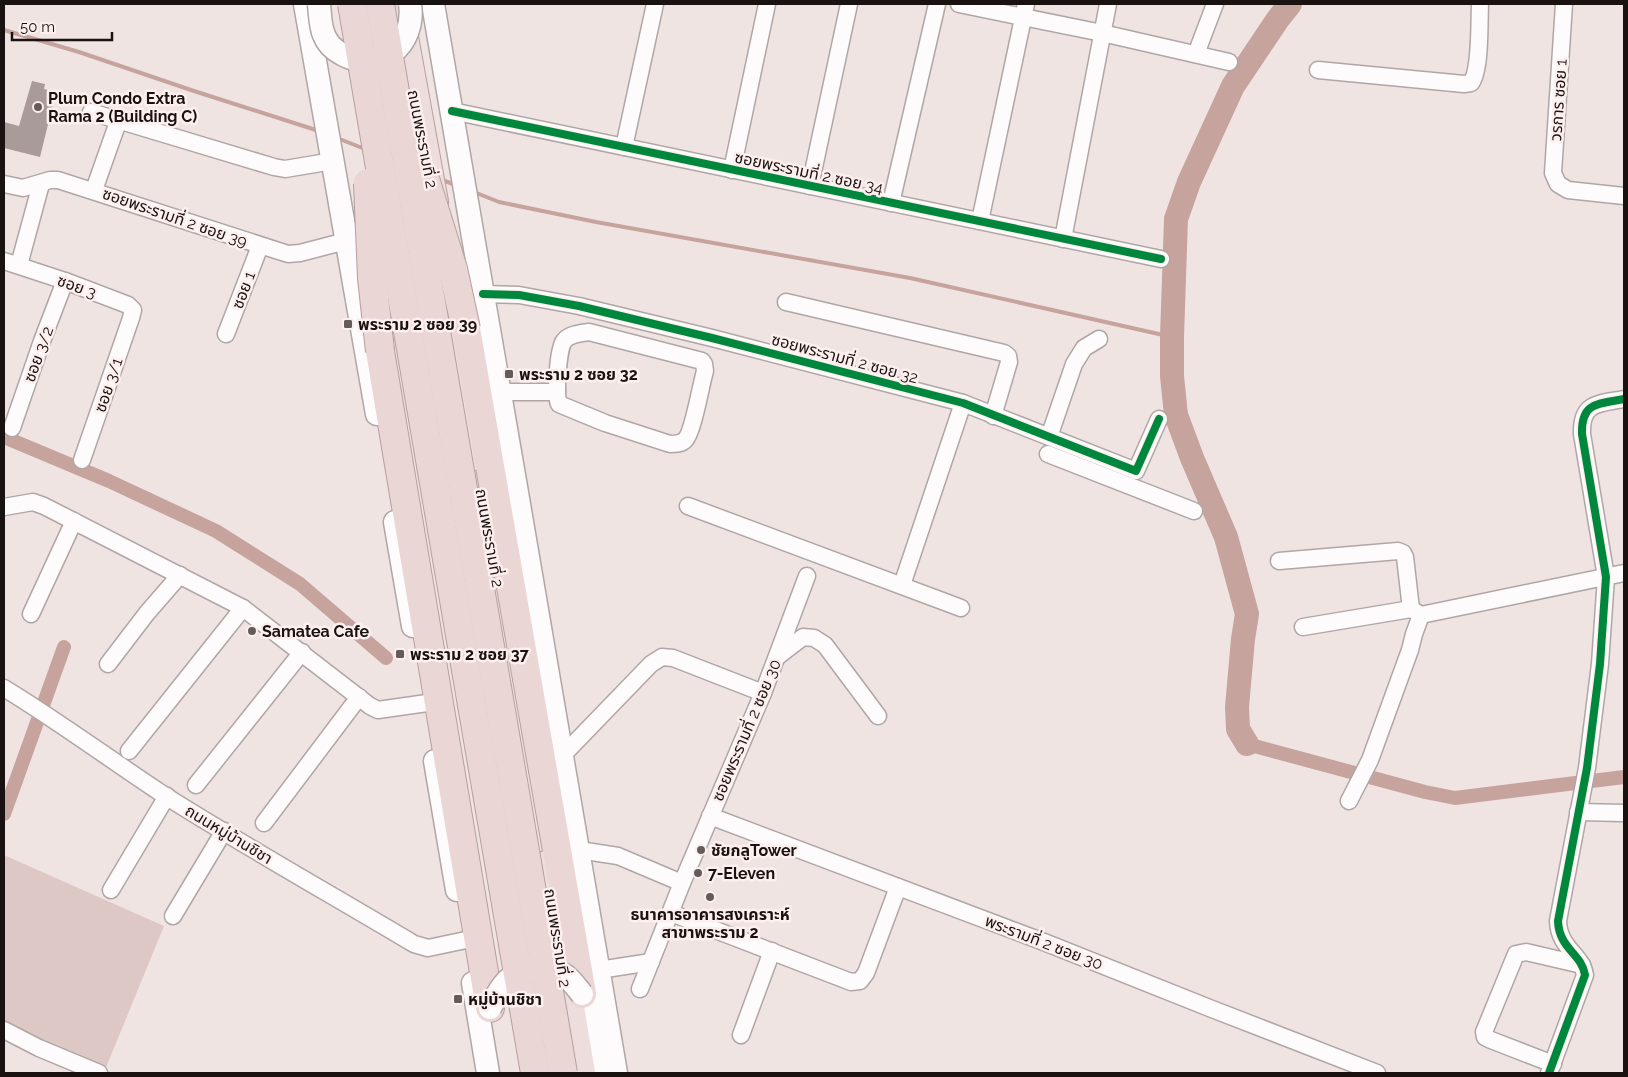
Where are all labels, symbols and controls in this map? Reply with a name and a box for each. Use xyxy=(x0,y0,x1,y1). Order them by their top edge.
scale bar xyxy=(12,10,112,42)
text: 50 m xyxy=(20,18,55,36)
street label: วรการ ซอย 1 xyxy=(1546,58,1571,142)
street label: ถนนพระรามที่ 2 xyxy=(404,88,443,190)
place label: Plum Condo Extra Rama 2 (Building C) xyxy=(48,89,197,126)
marker: Plum Condo Extra Rama 2 (Building C) xyxy=(32,101,44,113)
street label: ซอยพระรามที่ 2 ซอย 34 xyxy=(733,146,886,198)
street label: ซอยพระรามที่ 2 ซอย 39 xyxy=(100,182,250,251)
street label: ซอย 1 xyxy=(228,269,259,312)
street label: ซอย 3 xyxy=(55,271,99,302)
place label: พระราม 2 ซอย 39 xyxy=(358,315,477,334)
marker: พระราม 2 ซอย 39 xyxy=(342,318,354,330)
street label: ซอย 3/2 xyxy=(20,324,57,385)
street label: ซอยพระรามที่ 2 ซอย 32 xyxy=(770,328,921,387)
street label: ซอย 3/1 xyxy=(90,355,127,415)
place label: พระราม 2 ซอย 32 xyxy=(519,365,638,384)
marker: พระราม 2 ซอย 32 xyxy=(503,368,515,380)
street label: ถนนพระรามที่ 2 xyxy=(471,487,510,589)
place label: Samatea Cafe xyxy=(262,622,370,641)
marker: Samatea Cafe xyxy=(246,625,258,637)
place label: พระราม 2 ซอย 37 xyxy=(410,645,529,664)
marker: พระราม 2 ซอย 37 xyxy=(394,648,406,660)
street label: ซอยพระรามที่ 2 ซอย 30 xyxy=(706,656,785,804)
street label: ถนนหมู่บ้านชิชา xyxy=(182,801,276,868)
place label: ชัยกลูTower xyxy=(711,841,797,861)
marker: ชัยกลูTower xyxy=(695,844,707,856)
place label: 7-Eleven xyxy=(708,864,775,883)
marker: 7-Eleven xyxy=(692,867,704,879)
street label: ถนนพระรามที่ 2 xyxy=(540,887,577,989)
marker: ธนาคารอาคารสงเคราะห์ สาขาพระราม 2 xyxy=(704,891,716,903)
place label: ธนาคารอาคารสงเคราะห์ สาขาพระราม 2 xyxy=(630,905,790,942)
street label: พระรามที่ 2 ซอย 30 xyxy=(982,909,1106,974)
place label: หมู่บ้านชิชา xyxy=(468,990,542,1010)
marker: หมู่บ้านชิชา xyxy=(452,993,464,1005)

